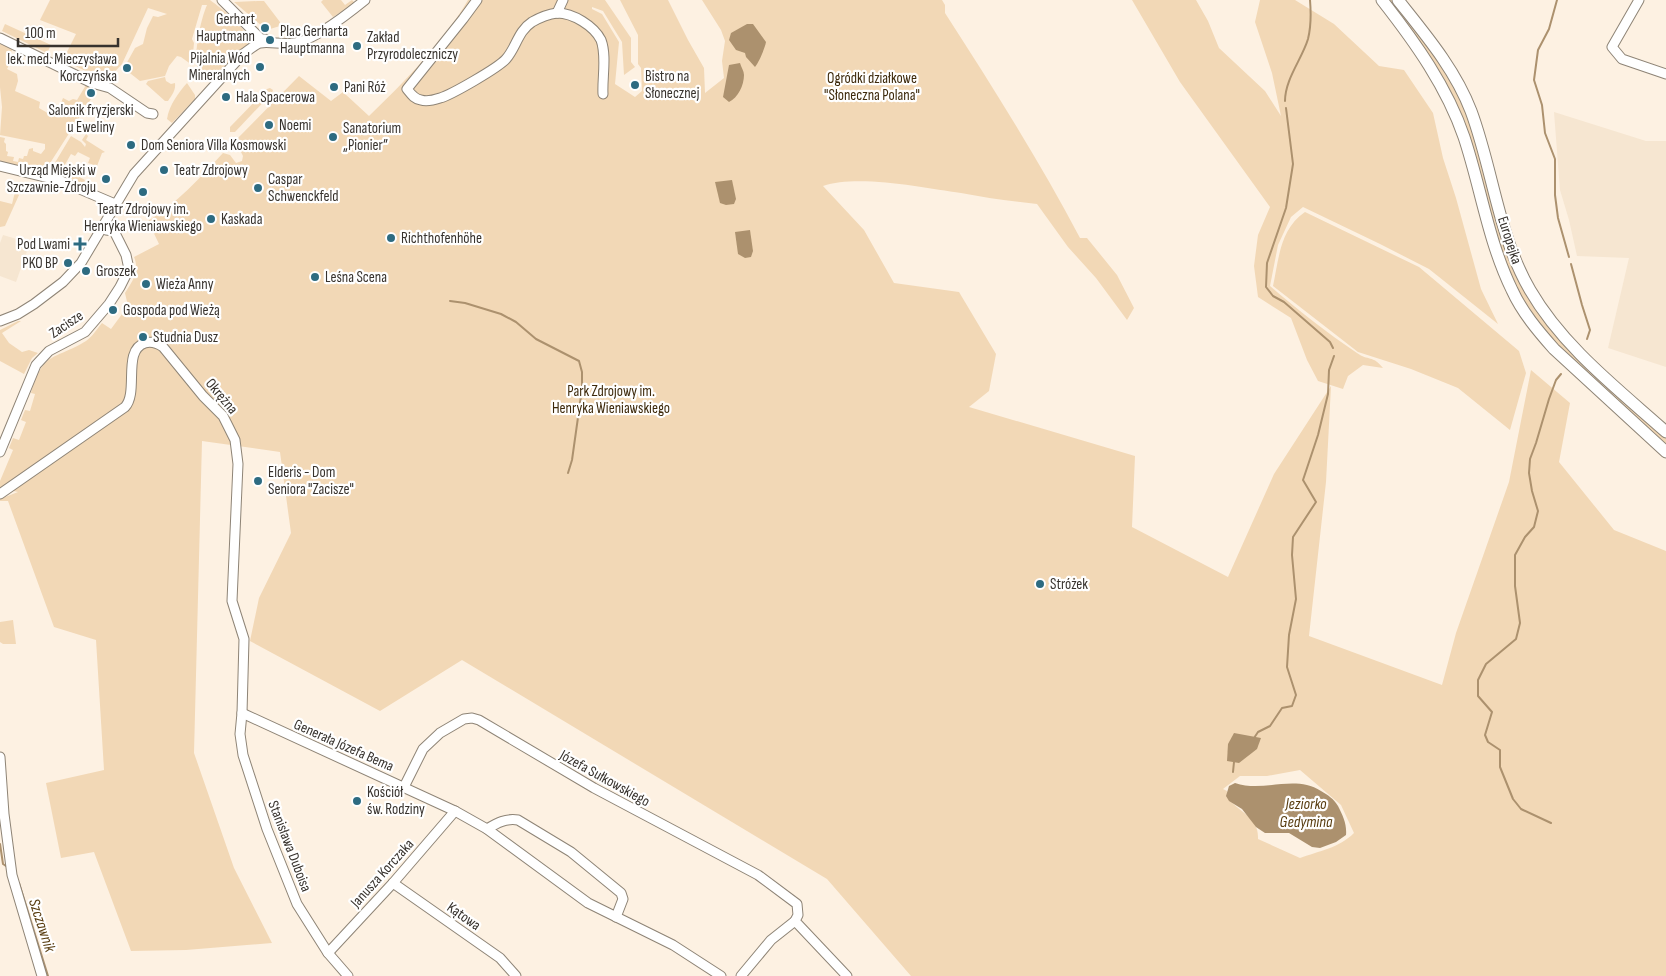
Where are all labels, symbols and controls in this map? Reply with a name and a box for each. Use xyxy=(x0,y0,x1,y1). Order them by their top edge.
place label: Gerhart Hauptmann xyxy=(196,10,255,46)
scale bar xyxy=(18,15,118,47)
marker: Gerhart Hauptmann xyxy=(259,22,271,34)
place label: Plac Gerharta Hauptmanna xyxy=(280,22,348,58)
text: 100 m xyxy=(25,24,56,43)
place label: Zakład Przyrodoleczniczy xyxy=(367,28,458,64)
marker: Plac Gerharta Hauptmanna xyxy=(264,34,276,46)
marker: Zakład Przyrodoleczniczy xyxy=(351,40,363,52)
place label: Pijalnia Wód Mineralnych xyxy=(189,49,250,85)
place label: lek. med. Mieczysława Korczyńska xyxy=(7,50,117,86)
marker: Pijalnia Wód Mineralnych xyxy=(254,61,266,73)
marker: lek. med. Mieczysława Korczyńska xyxy=(121,62,133,74)
place label: Bistro na Słonecznej xyxy=(645,67,700,103)
park label: Ogródki działkowe "Słoneczna Polana" xyxy=(824,69,920,105)
place label: Pani Róż xyxy=(344,78,386,97)
marker: Bistro na Słonecznej xyxy=(629,79,641,91)
marker: Pani Róż xyxy=(328,81,340,93)
marker: Salonik fryzjerski u Eweliny xyxy=(85,87,97,99)
place label: Hala Spacerowa xyxy=(236,88,315,107)
marker: Hala Spacerowa xyxy=(220,91,232,103)
place label: Salonik fryzjerski u Eweliny xyxy=(48,101,134,137)
place label: Noemi xyxy=(279,116,312,135)
marker: Noemi xyxy=(263,119,275,131)
place label: Sanatorium „Pionier” xyxy=(343,119,401,155)
marker: Sanatorium „Pionier” xyxy=(327,131,339,143)
place label: Dom Seniora Villa Kosmowski xyxy=(141,136,286,155)
marker: Dom Seniora Villa Kosmowski xyxy=(125,139,137,151)
place label: Urząd Miejski w Szczawnie-Zdroju xyxy=(7,161,97,197)
place label: Teatr Zdrojowy xyxy=(174,161,248,180)
marker: Teatr Zdrojowy xyxy=(158,164,170,176)
place label: Caspar Schwenckfeld xyxy=(268,170,338,206)
marker: Urząd Miejski w Szczawnie-Zdroju xyxy=(100,173,112,185)
marker: Caspar Schwenckfeld xyxy=(252,182,264,194)
marker: Teatr Zdrojowy im. Henryka Wieniawskiego xyxy=(137,186,149,198)
place label: Teatr Zdrojowy im. Henryka Wieniawskiego xyxy=(84,200,202,236)
place label: Kaskada xyxy=(221,210,263,229)
marker: Kaskada xyxy=(205,213,217,225)
street label: Europejka xyxy=(1493,214,1526,267)
place label: Richthofenhöhe xyxy=(401,229,482,248)
marker: Richthofenhöhe xyxy=(385,232,397,244)
place label: Pod Lwami xyxy=(17,235,70,254)
marker: Pod Lwami xyxy=(74,238,86,250)
place label: PKO BP xyxy=(22,254,58,273)
marker: PKO BP xyxy=(62,257,74,269)
place label: Groszek xyxy=(96,262,136,281)
marker: Groszek xyxy=(80,265,92,277)
place label: Leśna Scena xyxy=(325,268,387,287)
marker: Leśna Scena xyxy=(309,271,321,283)
place label: Wieża Anny xyxy=(156,275,214,294)
marker: Wieża Anny xyxy=(140,278,152,290)
place label: Gospoda pod Wieżą xyxy=(123,301,220,320)
marker: Gospoda pod Wieżą xyxy=(107,304,119,316)
street label: Zacisze xyxy=(46,306,87,343)
place label: Studnia Dusz xyxy=(153,328,219,347)
marker: Studnia Dusz xyxy=(137,331,149,343)
street label: Okrężna xyxy=(201,375,242,418)
park label: Park Zdrojowy im. Henryka Wieniawskiego xyxy=(552,382,670,418)
place label: Elderis - Dom Seniora "Zacisze" xyxy=(268,463,354,499)
marker: Elderis - Dom Seniora "Zacisze" xyxy=(252,475,264,487)
place label: Stróżek xyxy=(1050,575,1088,594)
marker: Stróżek xyxy=(1034,578,1046,590)
street label: Generała Józefa Bema xyxy=(291,715,397,776)
street label: Józefa Sułkowskiego xyxy=(555,745,653,811)
place label: Kościół św. Rodziny xyxy=(367,783,425,819)
marker: Kościół św. Rodziny xyxy=(351,795,363,807)
water label: Jeziorko Gedymina xyxy=(1280,795,1333,832)
street label: Stanisława Duboisa xyxy=(263,798,316,895)
street label: Janusza Korczaka xyxy=(346,835,418,912)
water label: Szczawnik xyxy=(24,897,59,955)
street label: Kątowa xyxy=(443,898,485,935)

